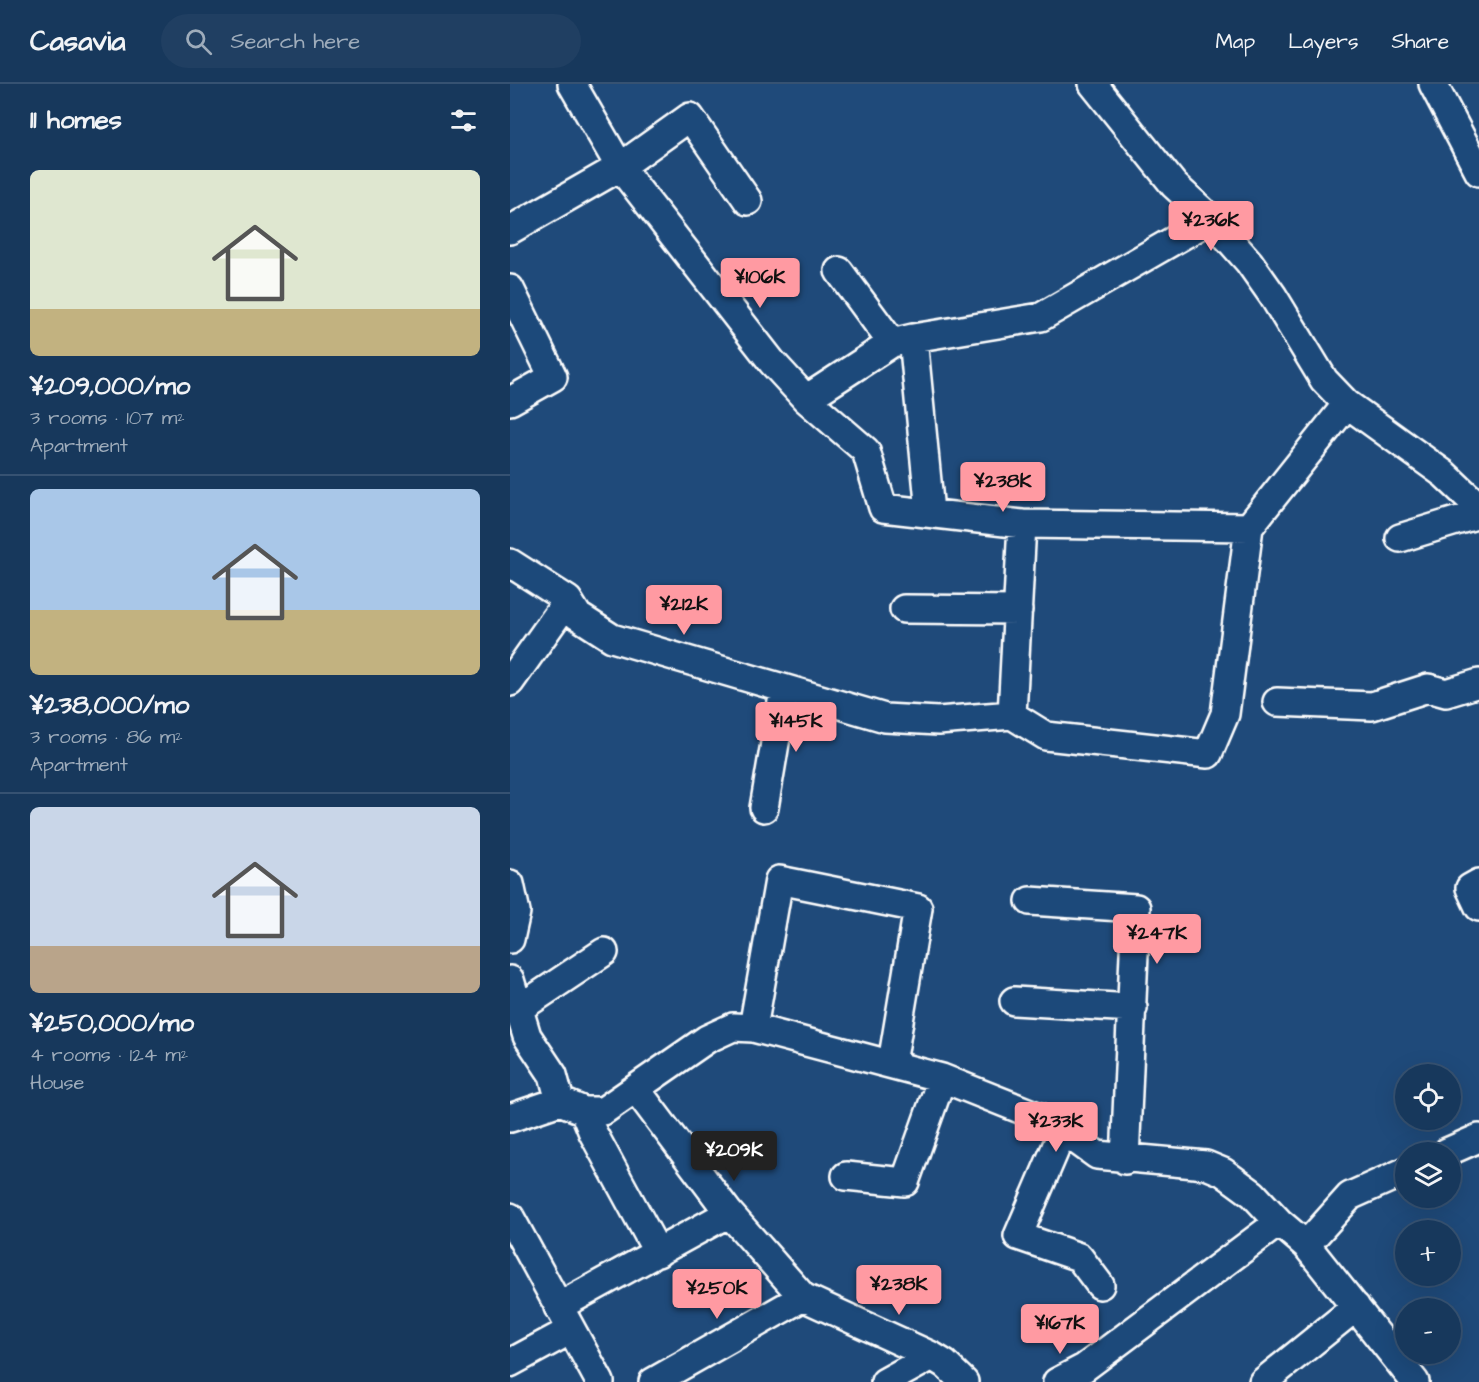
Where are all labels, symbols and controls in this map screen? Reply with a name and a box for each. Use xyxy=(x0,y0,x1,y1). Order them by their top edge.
search box xyxy=(161,14,581,68)
text: Casavia xyxy=(30,22,125,61)
icon: search xyxy=(182,25,215,58)
text: Search here xyxy=(230,26,360,57)
text: Map xyxy=(1215,27,1255,56)
text: Layers xyxy=(1288,27,1358,56)
text: Share xyxy=(1391,27,1449,56)
text: 11 homes xyxy=(30,102,122,138)
icon: filters xyxy=(447,104,480,137)
pin: ¥236K xyxy=(1169,201,1253,252)
text: ¥236K xyxy=(1183,206,1239,234)
icon: home xyxy=(201,209,309,317)
pin: ¥106K xyxy=(718,258,802,309)
text: ¥106K xyxy=(735,263,785,291)
text: ¥209,000/mo xyxy=(30,368,191,404)
text: 3 rooms · 107 m² xyxy=(30,404,185,432)
text: Apartment xyxy=(30,432,128,460)
pin: ¥238K xyxy=(961,462,1045,513)
text: ¥238K xyxy=(974,467,1032,495)
icon: home xyxy=(201,528,309,636)
pin: ¥212K xyxy=(642,585,726,636)
text: ¥212K xyxy=(660,590,708,618)
text: ¥238,000/mo xyxy=(30,687,189,723)
pin: ¥145K xyxy=(754,702,838,753)
text: ¥145K xyxy=(769,707,823,735)
text: 3 rooms · 86 m² xyxy=(30,723,183,751)
text: Apartment xyxy=(30,751,128,779)
icon: home xyxy=(201,846,309,954)
pin: ¥247K xyxy=(1115,914,1199,965)
text: ¥247K xyxy=(1127,919,1187,947)
text: ¥250,000/mo xyxy=(30,1005,194,1041)
text: 4 rooms · 124 m² xyxy=(30,1041,188,1069)
map controls xyxy=(1395,1064,1461,1364)
button: locate xyxy=(1395,1064,1461,1130)
text: House xyxy=(30,1069,84,1097)
pin: ¥233K xyxy=(1014,1102,1098,1153)
text: ¥233K xyxy=(1029,1107,1083,1135)
pin: ¥209K xyxy=(692,1131,776,1182)
text: ¥209K xyxy=(705,1136,763,1164)
button: layers xyxy=(1395,1142,1461,1208)
button: + xyxy=(1395,1220,1461,1286)
pin: ¥238K xyxy=(857,1265,941,1316)
pin: ¥250K xyxy=(675,1269,759,1320)
text: ¥238K xyxy=(870,1270,928,1298)
text: ¥250K xyxy=(686,1274,748,1302)
button: − xyxy=(1395,1298,1461,1364)
pin: ¥167K xyxy=(1018,1304,1102,1355)
text: ¥167K xyxy=(1035,1309,1085,1337)

